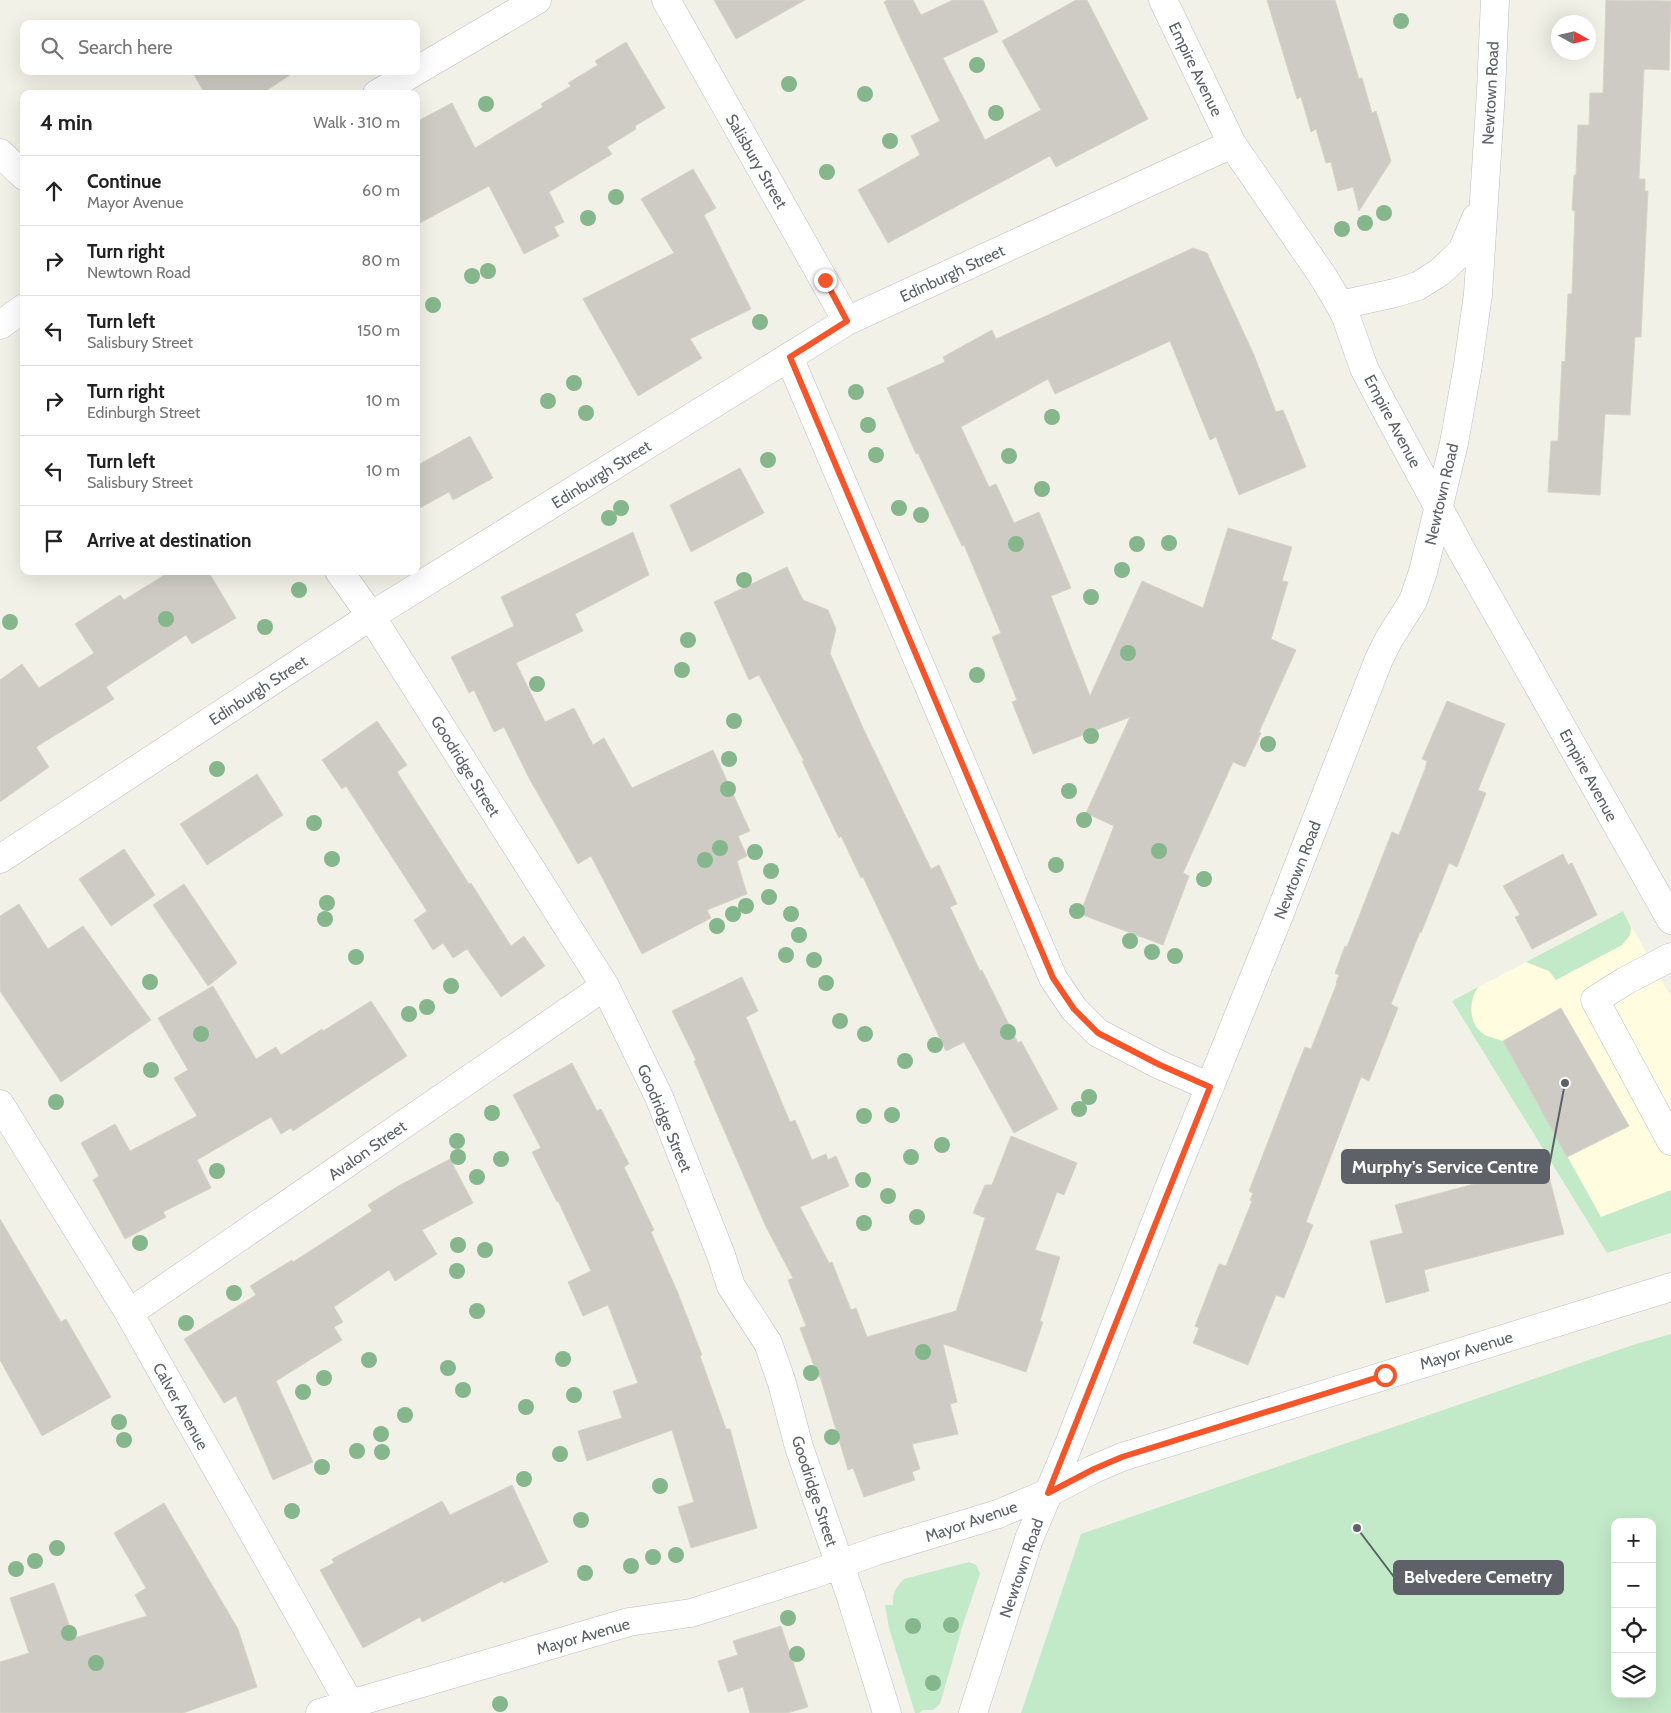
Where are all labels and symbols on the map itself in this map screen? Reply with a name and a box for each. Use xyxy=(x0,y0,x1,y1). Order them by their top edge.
north arrow xyxy=(1551,15,1596,60)
street label: Empire Avenue xyxy=(1165,19,1227,119)
street label: Newtown Road xyxy=(1478,41,1503,145)
street label: Salisbury Street xyxy=(722,111,792,212)
street label: Edinburgh Street xyxy=(897,241,1008,306)
route end xyxy=(814,269,837,292)
street label: Empire Avenue xyxy=(1360,372,1425,471)
street label: Edinburgh Street xyxy=(548,436,655,513)
street label: Newtown Road xyxy=(1421,441,1462,547)
street label: Edinburgh Street xyxy=(206,651,312,729)
street label: Goodridge Street xyxy=(427,712,505,821)
street label: Empire Avenue xyxy=(1555,726,1622,825)
street label: Newtown Road xyxy=(1270,818,1325,922)
street label: Goodridge Street xyxy=(633,1061,696,1176)
street label: Avalon Street xyxy=(325,1116,410,1184)
callout: Murphy's Service Centre xyxy=(1342,1150,1549,1183)
text: Murphy's Service Centre xyxy=(1352,1156,1538,1178)
street label: Mayor Avenue xyxy=(1417,1327,1515,1374)
street label: Calver Avenue xyxy=(149,1359,212,1453)
route start xyxy=(1374,1364,1397,1387)
street label: Goodridge Street xyxy=(788,1433,842,1550)
street label: Mayor Avenue xyxy=(923,1497,1020,1546)
street label: Newtown Road xyxy=(996,1516,1047,1620)
callout: Belvedere Cemetry xyxy=(1394,1561,1563,1594)
text: Belvedere Cemetry xyxy=(1404,1566,1553,1588)
street label: Mayor Avenue xyxy=(534,1614,632,1659)

